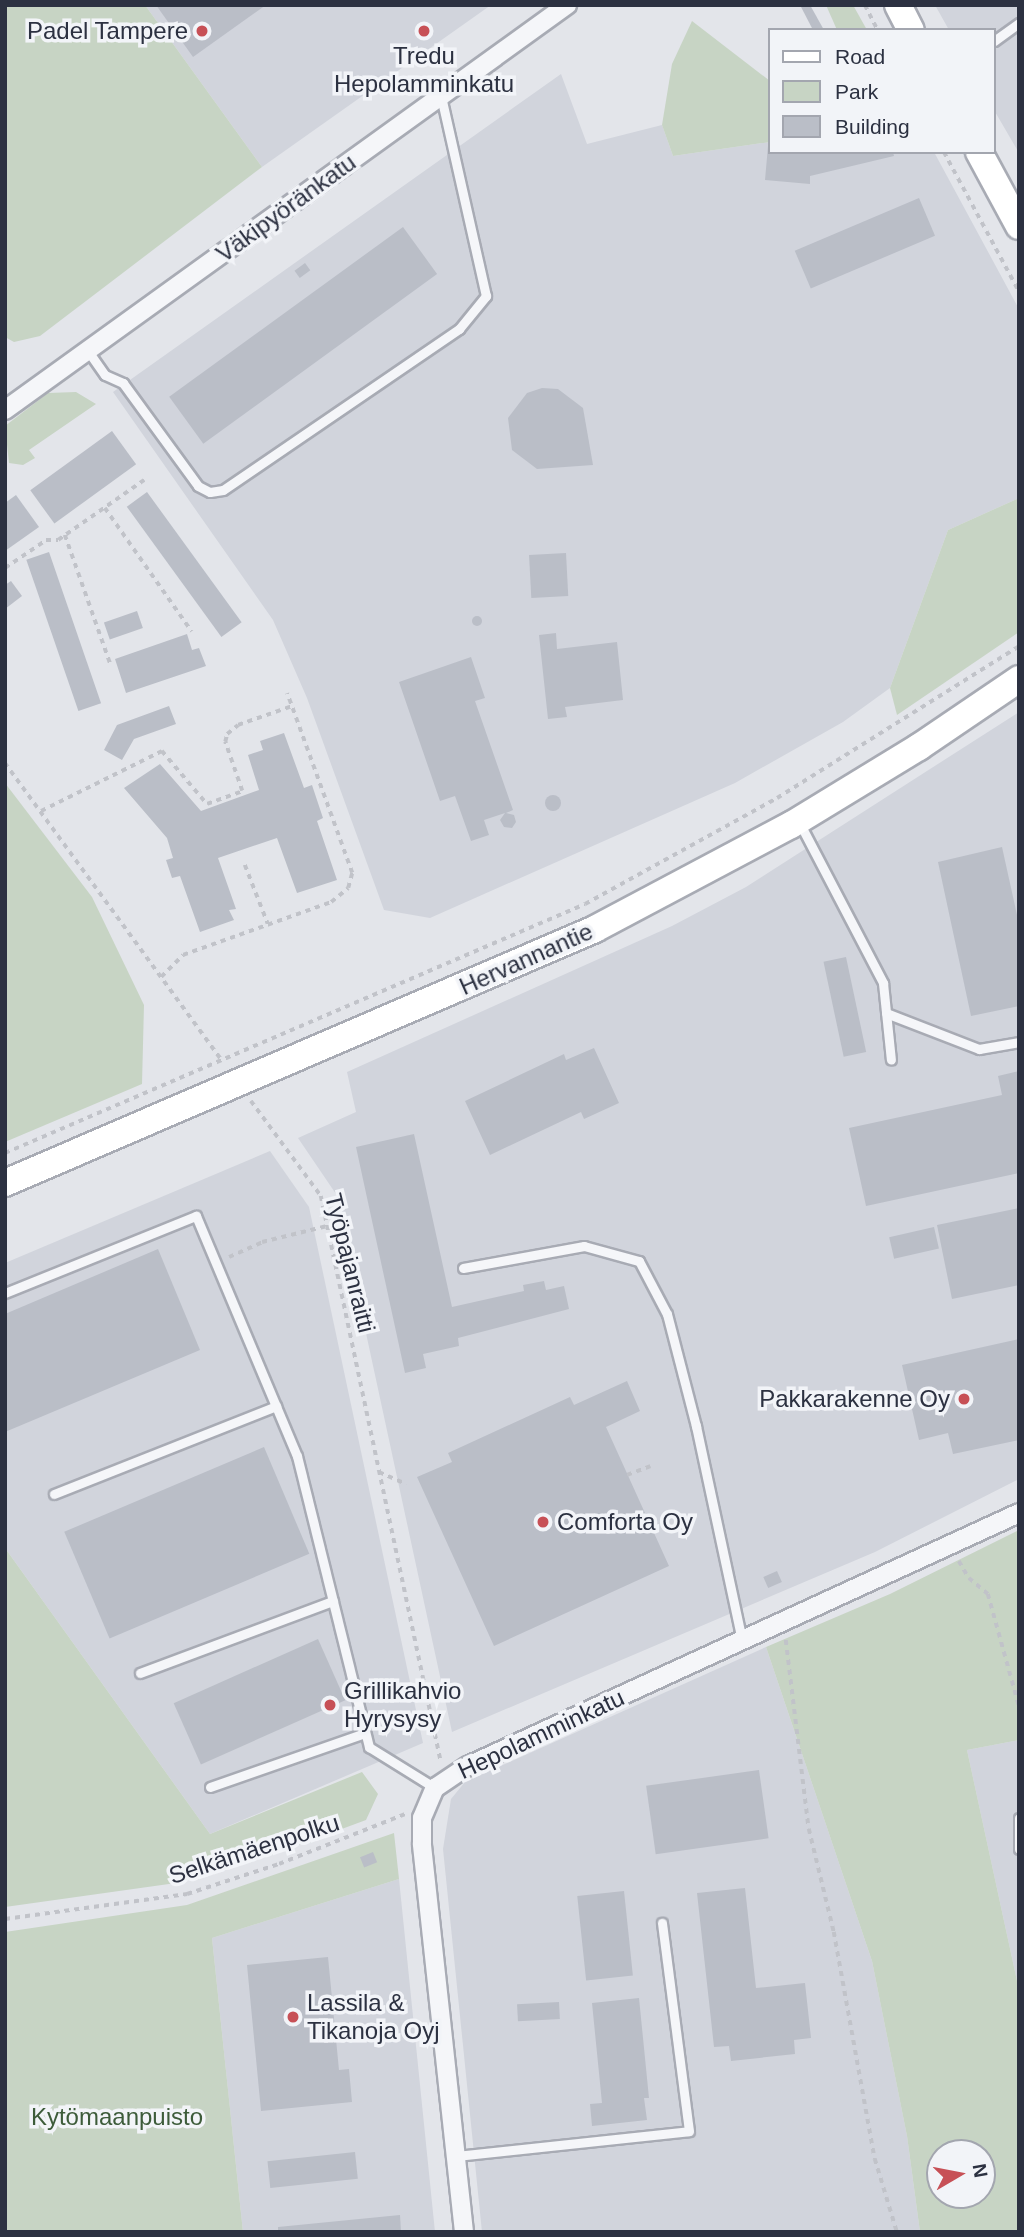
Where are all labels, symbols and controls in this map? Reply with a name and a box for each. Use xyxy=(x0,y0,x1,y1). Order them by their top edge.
place label: Padel Tampere xyxy=(27,17,188,45)
marker: Padel Tampere xyxy=(194,23,210,39)
marker: Tredu Hepolamminkatu xyxy=(416,23,432,39)
legend xyxy=(768,28,996,154)
place label: Tredu Hepolamminkatu xyxy=(334,42,514,98)
text: Road xyxy=(835,45,885,68)
text: Park xyxy=(835,80,878,103)
text: Building xyxy=(835,115,910,138)
street label: Väkipyöränkatu xyxy=(211,148,361,268)
street label: Hervannantie xyxy=(455,917,597,1001)
street label: Työpajanraitti xyxy=(319,1190,381,1336)
place label: Pakkarakenne Oy xyxy=(759,1385,950,1413)
marker: Pakkarakenne Oy xyxy=(956,1391,972,1407)
place label: Comforta Oy xyxy=(557,1508,693,1536)
marker: Comforta Oy xyxy=(535,1514,551,1530)
place label: Grillikahvio Hyrysysy xyxy=(344,1677,461,1733)
street label: Hepolamminkatu xyxy=(453,1683,629,1785)
marker: Grillikahvio Hyrysysy xyxy=(322,1697,338,1713)
street label: Selkämäenpolku xyxy=(165,1808,343,1890)
place label: Lassila & Tikanoja Oyj xyxy=(307,1989,439,2045)
marker: Lassila & Tikanoja Oyj xyxy=(285,2009,301,2025)
park label: Kytömaanpuisto xyxy=(31,2103,203,2131)
north arrow xyxy=(926,2139,996,2209)
text: N xyxy=(969,2162,992,2179)

